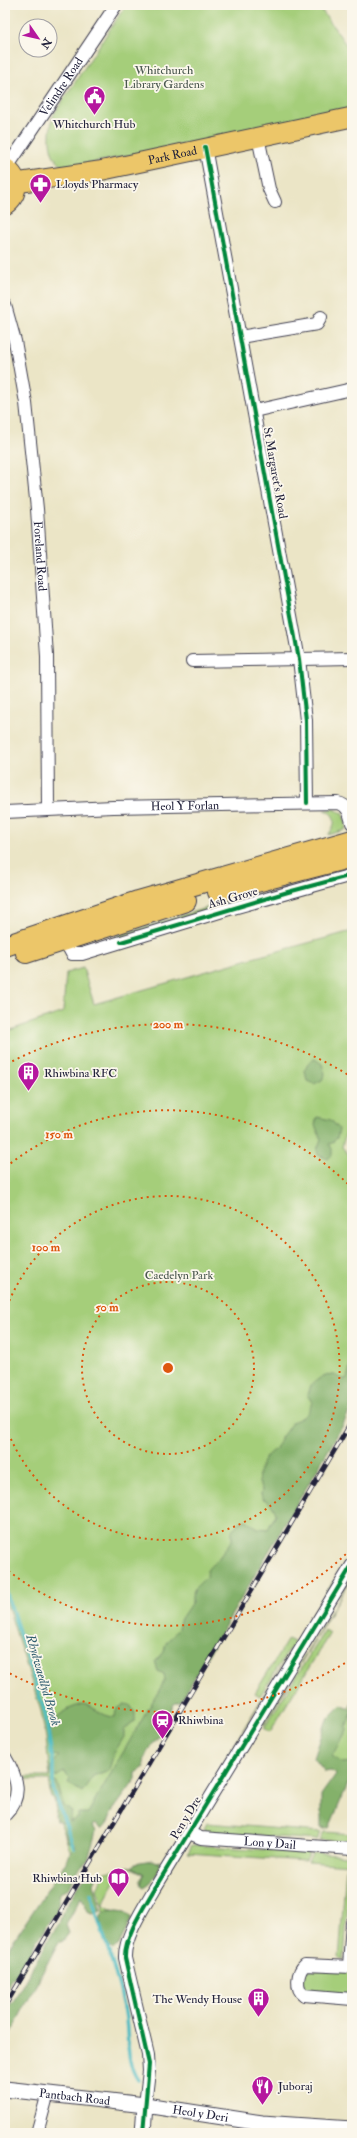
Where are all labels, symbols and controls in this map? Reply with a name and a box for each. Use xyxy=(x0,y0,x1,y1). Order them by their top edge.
north arrow xyxy=(18,18,58,58)
text: N xyxy=(37,35,55,52)
street label: Velindre Road xyxy=(36,54,86,119)
park label: Whitchurch Library Gardens xyxy=(124,63,204,92)
public building icon: Whitchurch Hub xyxy=(81,84,107,117)
place label: Whitchurch Hub xyxy=(52,117,135,132)
street label: Park Road xyxy=(147,143,198,168)
pharmacy icon: Lloyds Pharmacy xyxy=(28,171,54,204)
place label: Lloyds Pharmacy xyxy=(56,177,139,192)
street label: St Margaret's Road xyxy=(260,426,290,520)
street label: Foreland Road xyxy=(30,520,50,592)
street label: Heol Y Forlan xyxy=(150,798,219,814)
street label: Ash Grove xyxy=(206,884,259,912)
text: 200 m xyxy=(153,1017,184,1032)
building icon: Rhiwbina RFC xyxy=(15,1060,41,1093)
place label: Rhiwbina RFC xyxy=(44,1066,117,1081)
text: 150 m xyxy=(45,1127,73,1142)
text: 100 m xyxy=(32,1240,61,1255)
park label: Caedelyn Park xyxy=(145,1268,213,1283)
text: 50 m xyxy=(95,1300,119,1315)
centre of rings xyxy=(161,1361,175,1375)
water label: Rhydwaedlyd Brook xyxy=(22,1631,64,1728)
station icon: Rhiwbina xyxy=(150,1707,176,1740)
place label: Rhiwbina xyxy=(178,1713,225,1728)
street label: Pen y Dre xyxy=(167,1794,205,1842)
street label: Lon y Dail xyxy=(243,1834,296,1852)
library icon: Rhiwbina Hub xyxy=(105,1865,131,1898)
place label: Rhiwbina Hub xyxy=(32,1871,102,1886)
building icon: The Wendy House xyxy=(245,1986,271,2019)
place label: The Wendy House xyxy=(152,1992,242,2007)
restaurant icon: Juboraj xyxy=(250,2073,276,2106)
place label: Juboraj xyxy=(277,2079,313,2094)
street label: Pantbach Road xyxy=(38,2085,111,2108)
street label: Heol y Deri xyxy=(171,2102,229,2125)

